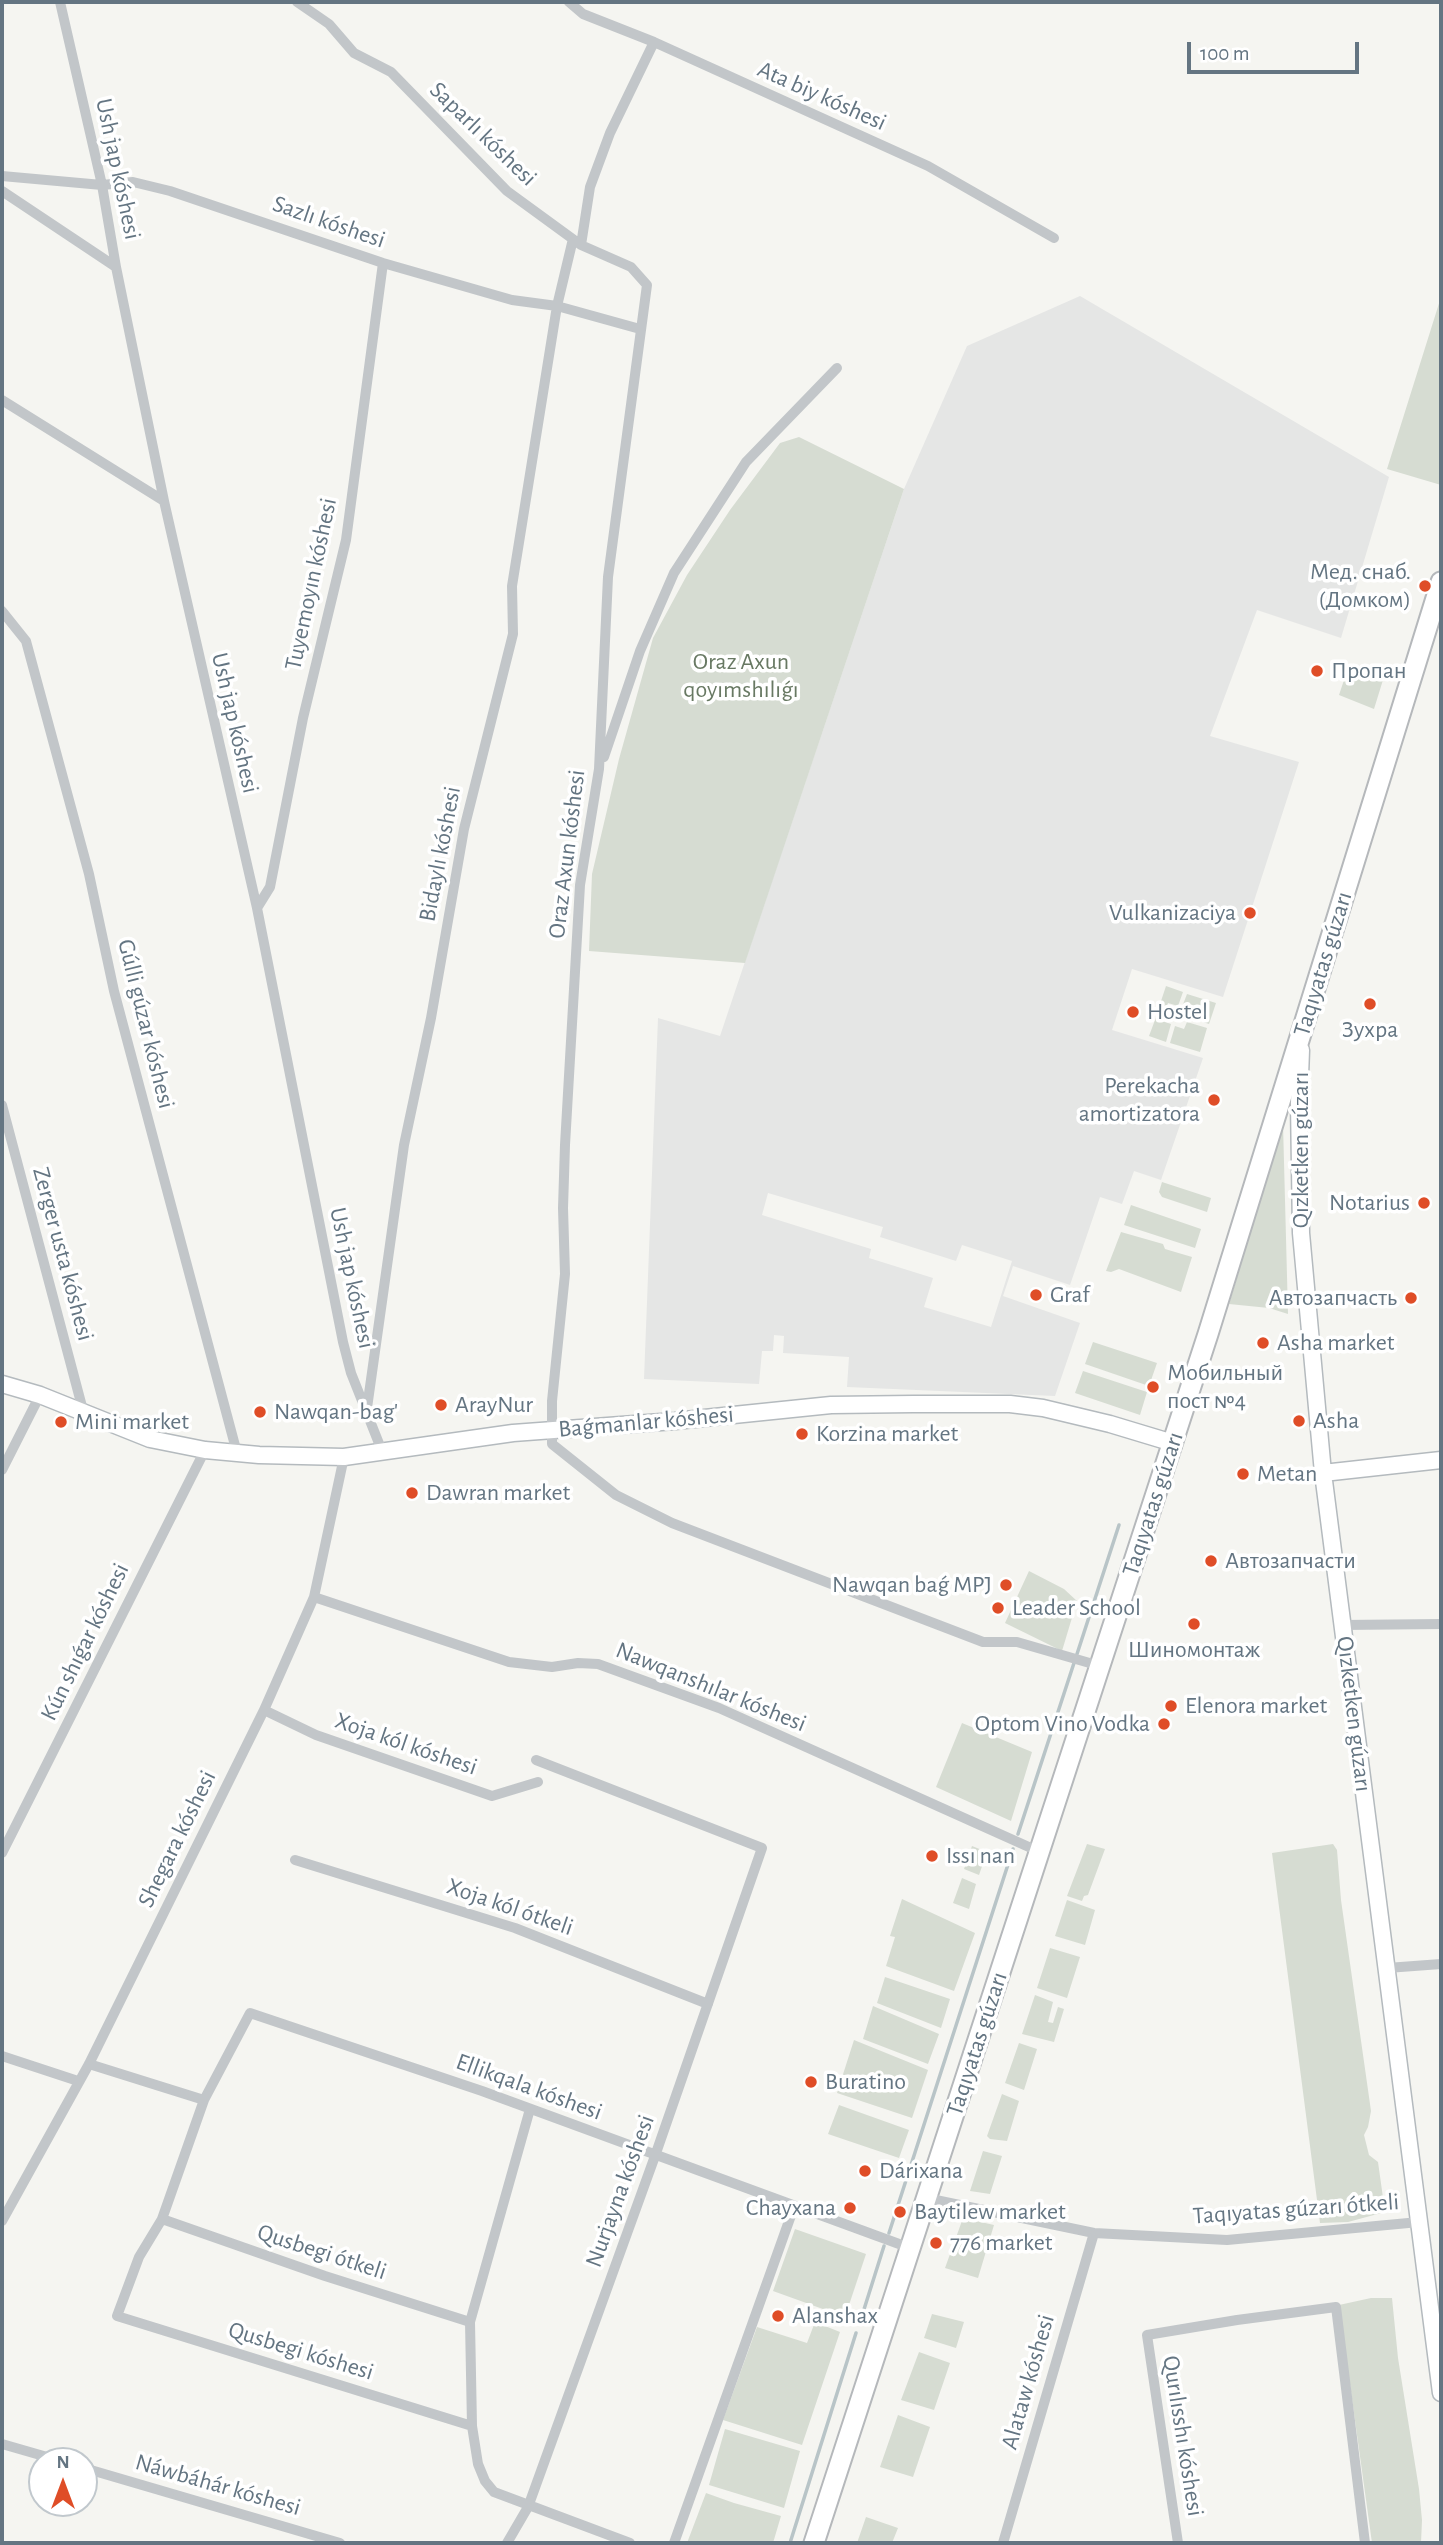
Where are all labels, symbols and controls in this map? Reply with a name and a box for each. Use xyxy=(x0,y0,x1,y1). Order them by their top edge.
scale bar xyxy=(1191,28,1362,72)
text: 100 m xyxy=(1200,43,1250,64)
street label: Ata biy kóshesi xyxy=(753,55,891,137)
street label: Saparlı kóshesi xyxy=(423,76,543,192)
street label: Ush jap kóshesi xyxy=(89,96,147,242)
street label: Sazlı kóshesi xyxy=(269,189,389,255)
street label: Tuyemoyın kóshesi xyxy=(279,495,343,673)
place label: Мед. снаб. (Домком) xyxy=(1310,558,1411,614)
marker: Мед. снаб. (Домком) xyxy=(1417,578,1433,594)
park label: Oraz Axun qoyımshılıǵı xyxy=(683,648,799,704)
street label: Ush jap kóshesi xyxy=(205,650,265,796)
place label: Пропан xyxy=(1331,657,1407,685)
marker: Пропан xyxy=(1309,663,1325,679)
street label: Oraz Axun kóshesi xyxy=(542,768,592,940)
street label: Bidaylı kóshesi xyxy=(413,784,467,924)
street label: Taqıyatas gúzarı xyxy=(1287,888,1359,1040)
place label: Vulkanizaciya xyxy=(1109,899,1236,927)
marker: Vulkanizaciya xyxy=(1242,905,1258,921)
street label: Gúlli gúzar kóshesi xyxy=(111,936,181,1112)
marker: Зухра xyxy=(1362,996,1378,1012)
place label: Hostel xyxy=(1147,998,1208,1026)
marker: Hostel xyxy=(1125,1004,1141,1020)
place label: Зухра xyxy=(1342,1016,1398,1044)
place label: Perekacha amortizatora xyxy=(1079,1072,1200,1128)
street label: Qızketken gúzarı xyxy=(1287,1072,1315,1228)
marker: Perekacha amortizatora xyxy=(1206,1092,1222,1108)
street label: Zerger usta kóshesi xyxy=(26,1164,100,1344)
place label: Notarius xyxy=(1329,1189,1410,1217)
marker: Notarius xyxy=(1416,1195,1432,1211)
street label: Ush jap kóshesi xyxy=(323,1205,381,1351)
place label: Graf xyxy=(1050,1281,1090,1309)
place label: Автозапчасть xyxy=(1269,1284,1397,1312)
marker: Graf xyxy=(1028,1287,1044,1303)
marker: Автозапчасть xyxy=(1403,1290,1419,1306)
place label: Asha market xyxy=(1277,1329,1394,1357)
marker: Asha market xyxy=(1255,1335,1271,1351)
place label: Мобильный пост №4 xyxy=(1167,1359,1283,1415)
marker: Мобильный пост №4 xyxy=(1145,1379,1161,1395)
place label: ArayNur xyxy=(455,1391,533,1419)
marker: ArayNur xyxy=(433,1397,449,1413)
place label: Nawqan-bag' xyxy=(274,1398,398,1426)
street label: Baǵmanlar kóshesi xyxy=(557,1400,735,1444)
marker: Nawqan-bag' xyxy=(252,1404,268,1420)
place label: Asha xyxy=(1313,1407,1359,1435)
place label: Mini market xyxy=(75,1408,189,1436)
marker: Asha xyxy=(1291,1413,1307,1429)
marker: Mini market xyxy=(53,1414,69,1430)
place label: Korzina market xyxy=(816,1420,958,1448)
marker: Korzina market xyxy=(794,1426,810,1442)
street label: Taqıyatas gúzarı xyxy=(1116,1428,1190,1580)
place label: Metan xyxy=(1257,1460,1317,1488)
marker: Metan xyxy=(1235,1466,1251,1482)
place label: Dawran market xyxy=(426,1479,570,1507)
marker: Dawran market xyxy=(404,1485,420,1501)
place label: Автозапчасти xyxy=(1225,1547,1356,1575)
marker: Автозапчасти xyxy=(1203,1553,1219,1569)
street label: Kún shıǵar kóshesi xyxy=(34,1559,136,1725)
place label: Nawqan baǵ MPJ xyxy=(832,1571,992,1599)
marker: Nawqan baǵ MPJ xyxy=(998,1577,1014,1593)
place label: Leader School xyxy=(1012,1594,1141,1622)
marker: Leader School xyxy=(990,1600,1006,1616)
marker: Шиномонтаж xyxy=(1186,1616,1202,1632)
street label: Qızketken gúzarı xyxy=(1330,1635,1378,1793)
street label: Nawqanshılar kóshesi xyxy=(611,1636,811,1738)
place label: Шиномонтаж xyxy=(1128,1636,1260,1664)
place label: Elenora market xyxy=(1185,1692,1327,1720)
marker: Elenora market xyxy=(1163,1698,1179,1714)
street label: Xoja kól kóshesi xyxy=(331,1706,481,1782)
place label: Optom Vino Vodka xyxy=(975,1710,1150,1738)
marker: Optom Vino Vodka xyxy=(1156,1716,1172,1732)
street label: Shegara kóshesi xyxy=(131,1766,223,1912)
place label: Issı nan xyxy=(946,1842,1015,1870)
marker: Issı nan xyxy=(924,1848,940,1864)
street label: Xoja kól ótkeli xyxy=(443,1872,577,1942)
street label: Taqıyatas gúzarı xyxy=(940,1968,1014,2120)
street label: Ellikqala kóshesi xyxy=(452,2047,606,2127)
place label: Buratino xyxy=(825,2068,906,2096)
marker: Buratino xyxy=(803,2074,819,2090)
street label: Nurjayna kóshesi xyxy=(579,2111,661,2271)
place label: Dárixana xyxy=(879,2157,963,2185)
marker: Dárixana xyxy=(857,2163,873,2179)
street label: Taqıyatas gúzarı ótkeli xyxy=(1192,2187,1400,2231)
place label: Chayxana xyxy=(746,2194,836,2222)
place label: Baytilew market xyxy=(914,2198,1066,2226)
marker: Chayxana xyxy=(842,2200,858,2216)
marker: Baytilew market xyxy=(892,2204,908,2220)
street label: Qusbegi ótkeli xyxy=(254,2218,390,2286)
place label: 776 market xyxy=(950,2229,1052,2257)
marker: 776 market xyxy=(928,2235,944,2251)
place label: Alanshax xyxy=(792,2302,878,2330)
marker: Alanshax xyxy=(770,2308,786,2324)
street label: Alataw kóshesi xyxy=(995,2311,1061,2453)
street label: Qusbegi kóshesi xyxy=(225,2315,377,2387)
street label: Qurılısshı kóshesi xyxy=(1156,2354,1210,2518)
north arrow xyxy=(28,2447,98,2517)
street label: Náwbáhár kóshesi xyxy=(132,2448,304,2522)
text: N xyxy=(56,2453,70,2472)

